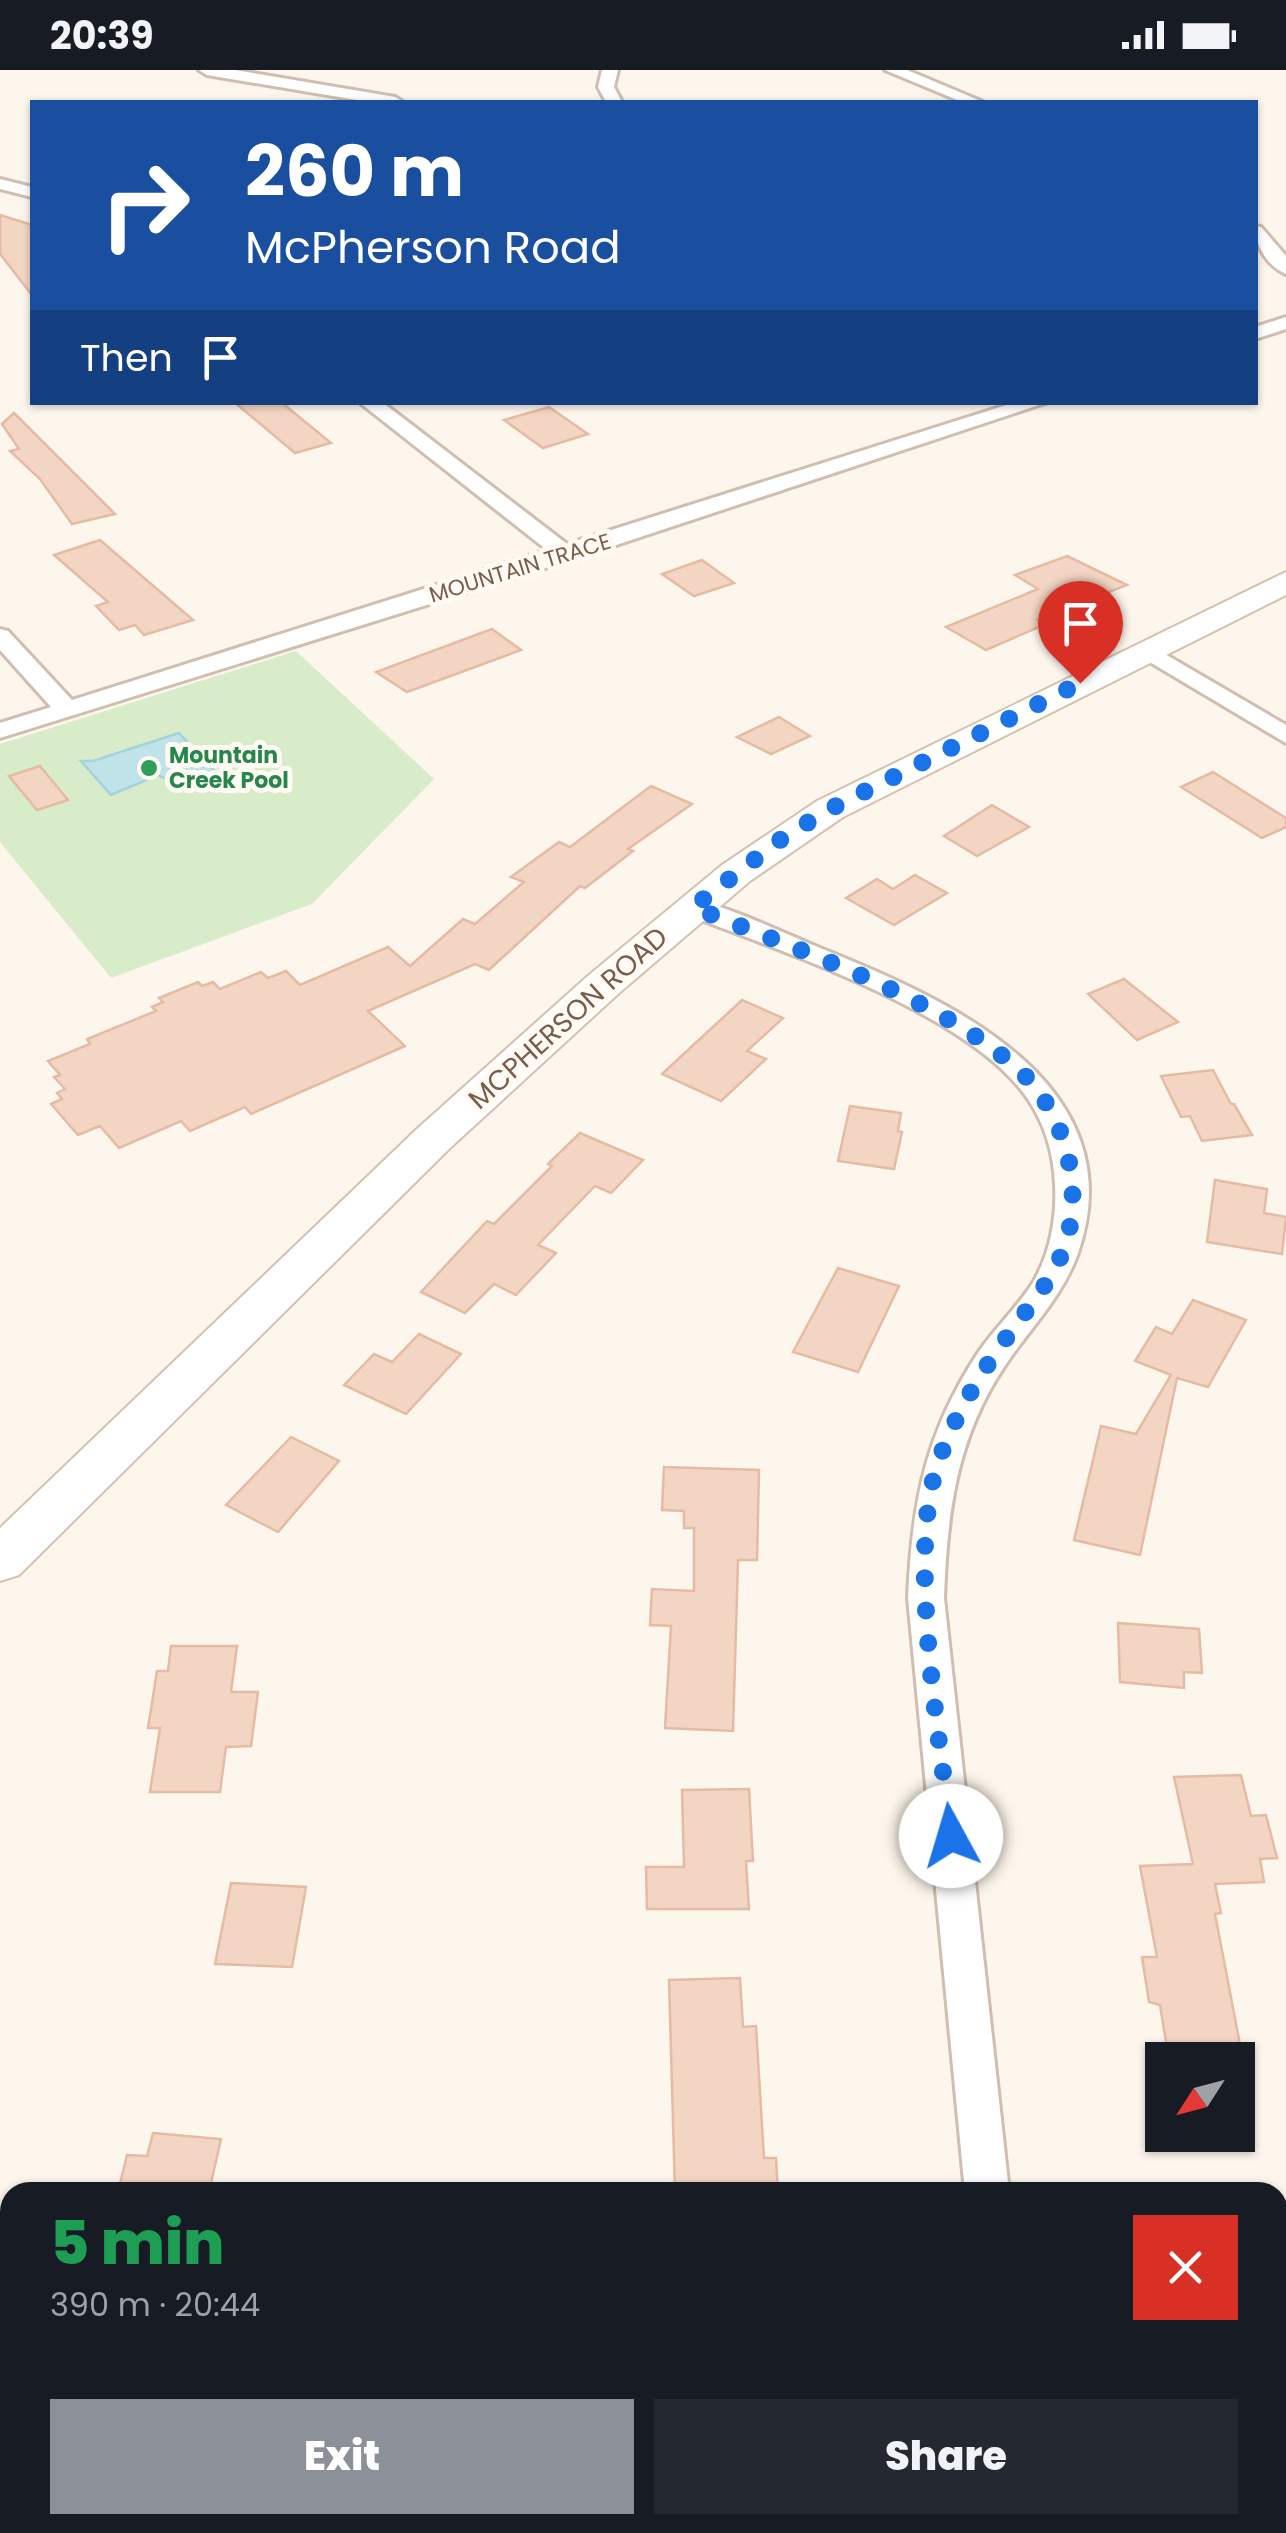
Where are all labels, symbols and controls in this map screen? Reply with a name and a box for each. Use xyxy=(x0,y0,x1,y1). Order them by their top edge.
text: 20:39 xyxy=(50,9,154,62)
text: 260 m xyxy=(245,122,464,221)
icon: right xyxy=(80,140,210,270)
text: McPherson Road xyxy=(245,216,621,279)
icon: arrive xyxy=(193,330,248,385)
text: Then xyxy=(80,331,173,384)
street label: MOUNTAIN TRACE xyxy=(425,526,615,610)
pin xyxy=(1038,581,1123,684)
icon: arrive xyxy=(1053,596,1108,651)
place label: Mountain Creek Pool xyxy=(169,740,289,796)
marker: Mountain Creek Pool xyxy=(138,757,160,779)
street label: MCPHERSON ROAD xyxy=(460,918,676,1118)
position arrow xyxy=(899,1784,1003,1888)
north arrow xyxy=(1145,2042,1255,2152)
map controls xyxy=(1145,2042,1255,2152)
text: 5 min xyxy=(50,2201,224,2285)
button: close xyxy=(1133,2215,1238,2320)
text: 390 m · 20:44 xyxy=(50,2282,260,2327)
button: Exit xyxy=(50,2399,634,2514)
button: Share xyxy=(654,2399,1238,2514)

